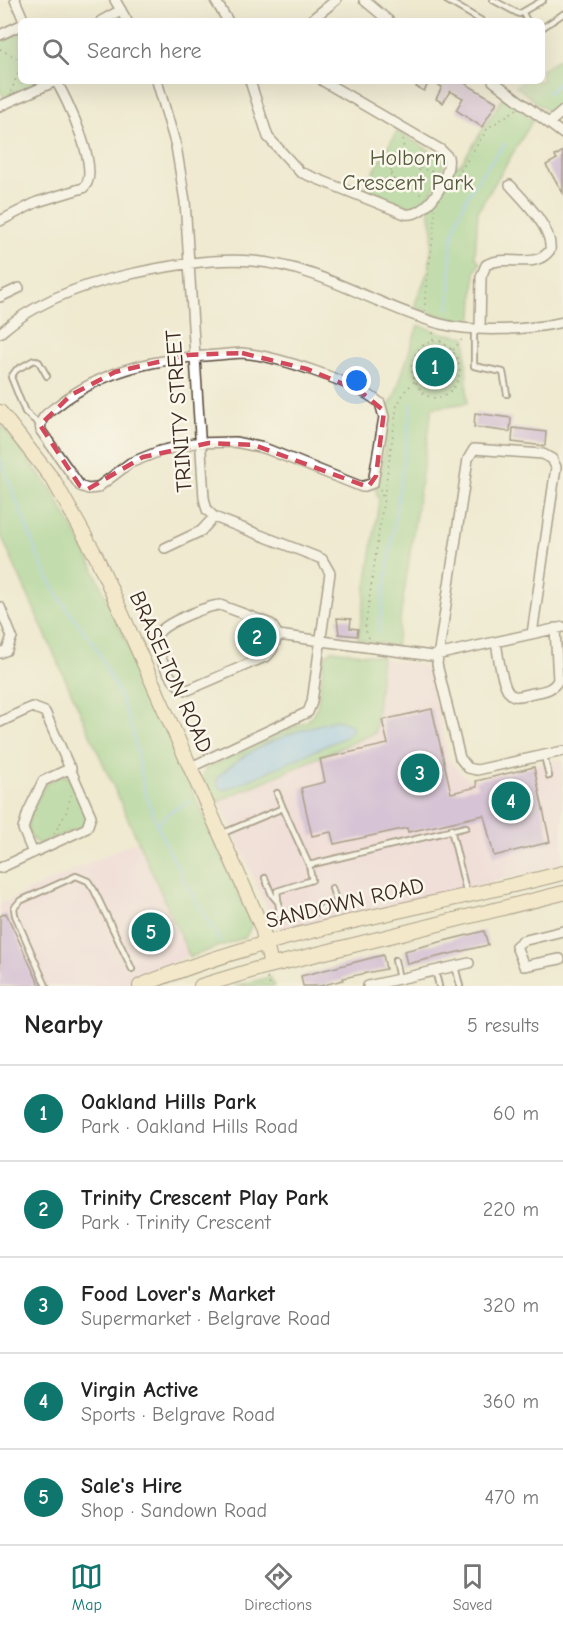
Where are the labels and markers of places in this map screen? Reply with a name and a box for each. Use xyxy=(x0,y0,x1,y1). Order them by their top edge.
pin: 1 xyxy=(416,344,454,389)
pin: 2 xyxy=(238,614,276,660)
pin: 3 xyxy=(400,750,440,796)
pin: 4 xyxy=(492,778,530,824)
pin: 5 xyxy=(132,910,170,954)

